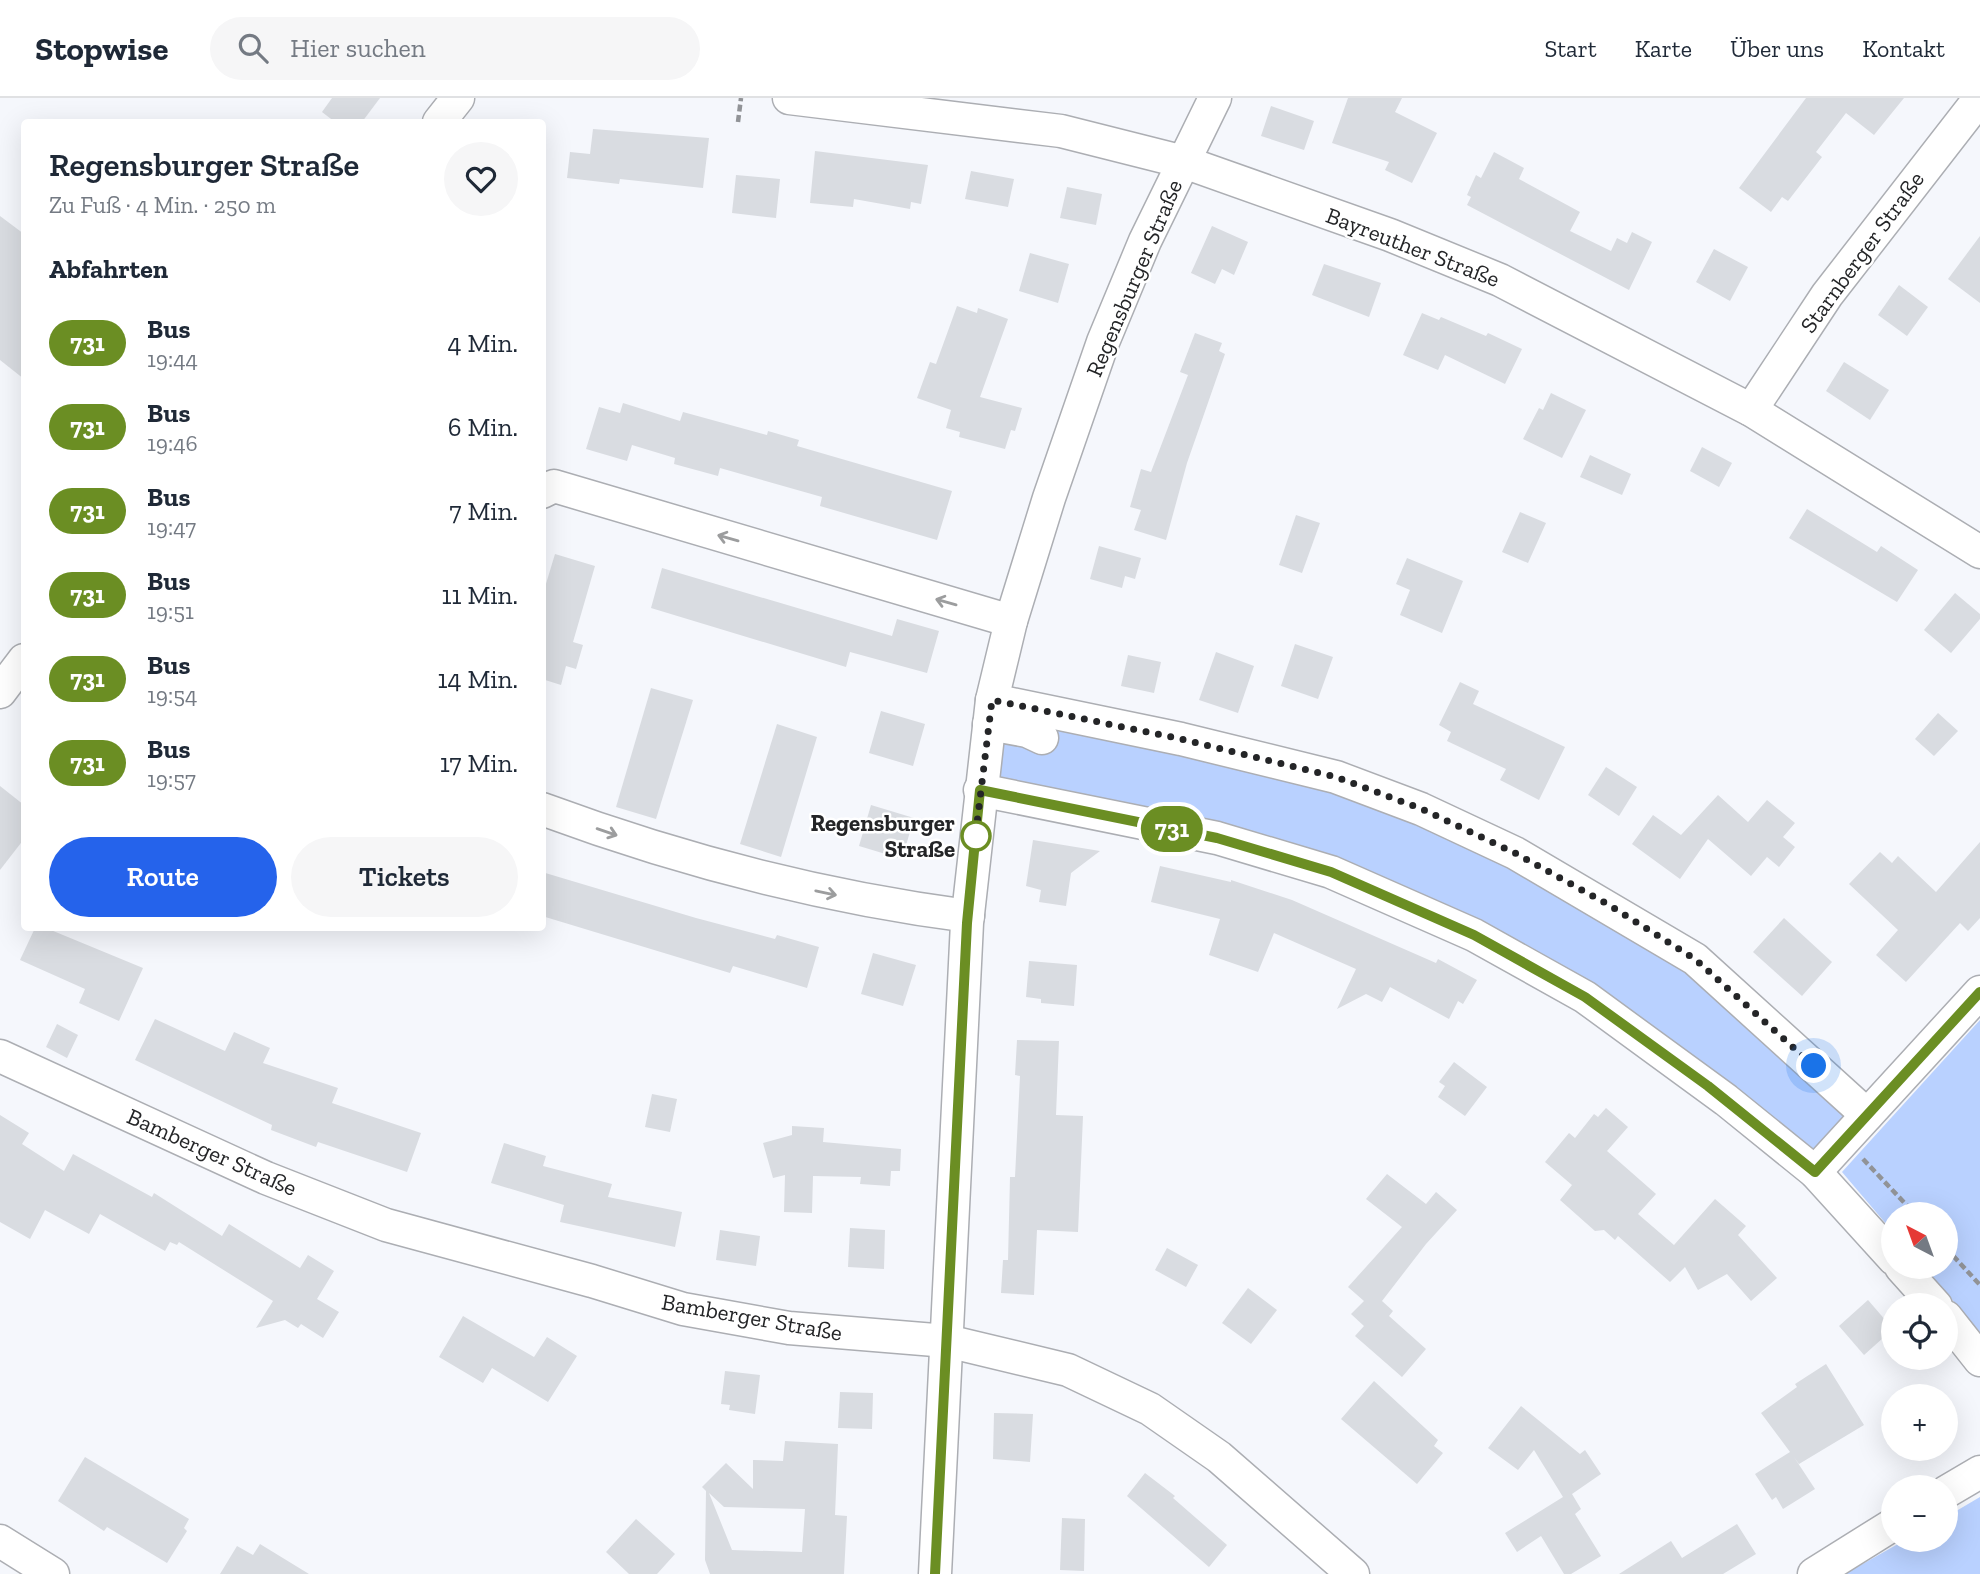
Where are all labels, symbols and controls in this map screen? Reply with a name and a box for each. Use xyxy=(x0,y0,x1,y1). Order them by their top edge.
search box xyxy=(210,17,700,80)
text: Stopwise xyxy=(35,29,168,68)
icon: search xyxy=(234,29,272,67)
text: Hier suchen xyxy=(290,32,426,64)
text: Start xyxy=(1544,34,1597,63)
text: Karte xyxy=(1635,34,1692,63)
text: Über uns xyxy=(1730,34,1824,63)
text: Kontakt xyxy=(1862,34,1945,63)
button: heart xyxy=(444,142,518,216)
text: Regensburger Straße xyxy=(49,145,359,184)
street label: Starnberger Straße xyxy=(1794,166,1930,338)
street label: Regensburger Straße xyxy=(1080,175,1188,381)
text: Zu Fuß · 4 Min. · 250 m xyxy=(49,191,276,219)
street label: Bayreuther Straße xyxy=(1322,201,1504,293)
text: Abfahrten xyxy=(49,253,168,285)
text: Bus xyxy=(147,313,190,345)
text: 4 Min. xyxy=(447,327,518,359)
text: 731 xyxy=(70,328,105,357)
text: 19:44 xyxy=(147,345,198,373)
text: Bus xyxy=(147,397,190,429)
text: 6 Min. xyxy=(448,411,518,443)
text: 731 xyxy=(70,412,105,441)
text: 19:46 xyxy=(147,429,198,457)
text: Bus xyxy=(147,481,190,513)
text: 7 Min. xyxy=(449,495,518,527)
text: 731 xyxy=(70,496,105,525)
text: 19:47 xyxy=(147,513,196,541)
one-way arrow xyxy=(717,530,739,543)
text: Bus xyxy=(147,565,190,597)
text: 11 Min. xyxy=(441,579,518,611)
text: 731 xyxy=(70,580,105,609)
one-way arrow xyxy=(935,594,957,607)
text: 19:51 xyxy=(147,597,194,625)
text: Bus xyxy=(147,649,190,681)
text: 14 Min. xyxy=(437,663,518,695)
text: 731 xyxy=(70,664,105,693)
text: 19:54 xyxy=(147,681,197,709)
text: Bus xyxy=(147,733,190,765)
text: 17 Min. xyxy=(440,747,518,779)
text: 731 xyxy=(70,748,105,777)
text: 19:57 xyxy=(147,765,196,793)
line badge: 731 xyxy=(1132,806,1212,852)
place label: Regensburger Straße xyxy=(810,809,955,863)
text: 731 xyxy=(1155,814,1189,843)
marker: Regensburger Straße xyxy=(961,821,991,851)
one-way arrow xyxy=(595,827,617,839)
button: Route xyxy=(49,837,277,917)
button: Tickets xyxy=(291,837,518,917)
one-way arrow xyxy=(814,887,837,900)
your location xyxy=(1796,1048,1831,1083)
street label: Bamberger Straße xyxy=(123,1102,301,1202)
north arrow xyxy=(1881,1202,1958,1279)
map controls xyxy=(1881,1202,1958,1552)
street label: Bamberger Straße xyxy=(660,1287,844,1347)
button: locate xyxy=(1881,1293,1958,1370)
button: + xyxy=(1881,1384,1958,1461)
button: − xyxy=(1881,1475,1958,1552)

